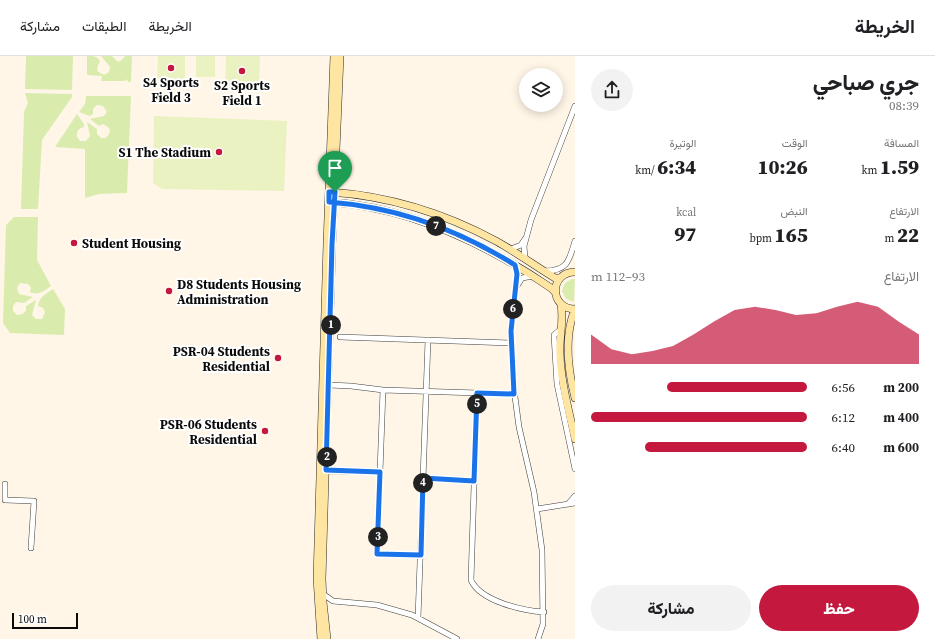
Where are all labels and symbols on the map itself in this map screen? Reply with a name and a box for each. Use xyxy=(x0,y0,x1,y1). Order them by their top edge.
marker: S4 Sports Field 3 xyxy=(166,63,176,73)
marker: S2 Sports Field 1 xyxy=(237,66,247,76)
place label: S4 Sports Field 3 xyxy=(143,74,199,106)
place label: S2 Sports Field 1 xyxy=(214,77,270,109)
place label: S1 The Stadium xyxy=(118,144,211,161)
marker: S1 The Stadium xyxy=(214,147,224,157)
pin xyxy=(318,151,352,192)
pin: 7 xyxy=(426,216,446,236)
place label: Student Housing xyxy=(82,235,181,252)
marker: Student Housing xyxy=(69,238,79,248)
place label: D8 Students Housing Administration xyxy=(177,276,301,308)
marker: D8 Students Housing Administration xyxy=(164,286,174,296)
pin: 6 xyxy=(503,299,523,319)
pin: 1 xyxy=(321,315,341,335)
place label: PSR-04 Students Residential xyxy=(173,343,270,375)
marker: PSR-04 Students Residential xyxy=(273,353,283,363)
pin: 5 xyxy=(467,394,487,414)
place label: PSR-06 Students Residential xyxy=(160,416,257,448)
marker: PSR-06 Students Residential xyxy=(260,426,270,436)
pin: 2 xyxy=(317,447,337,467)
pin: 4 xyxy=(413,473,433,493)
pin: 3 xyxy=(368,527,388,547)
scale bar xyxy=(12,611,78,630)

